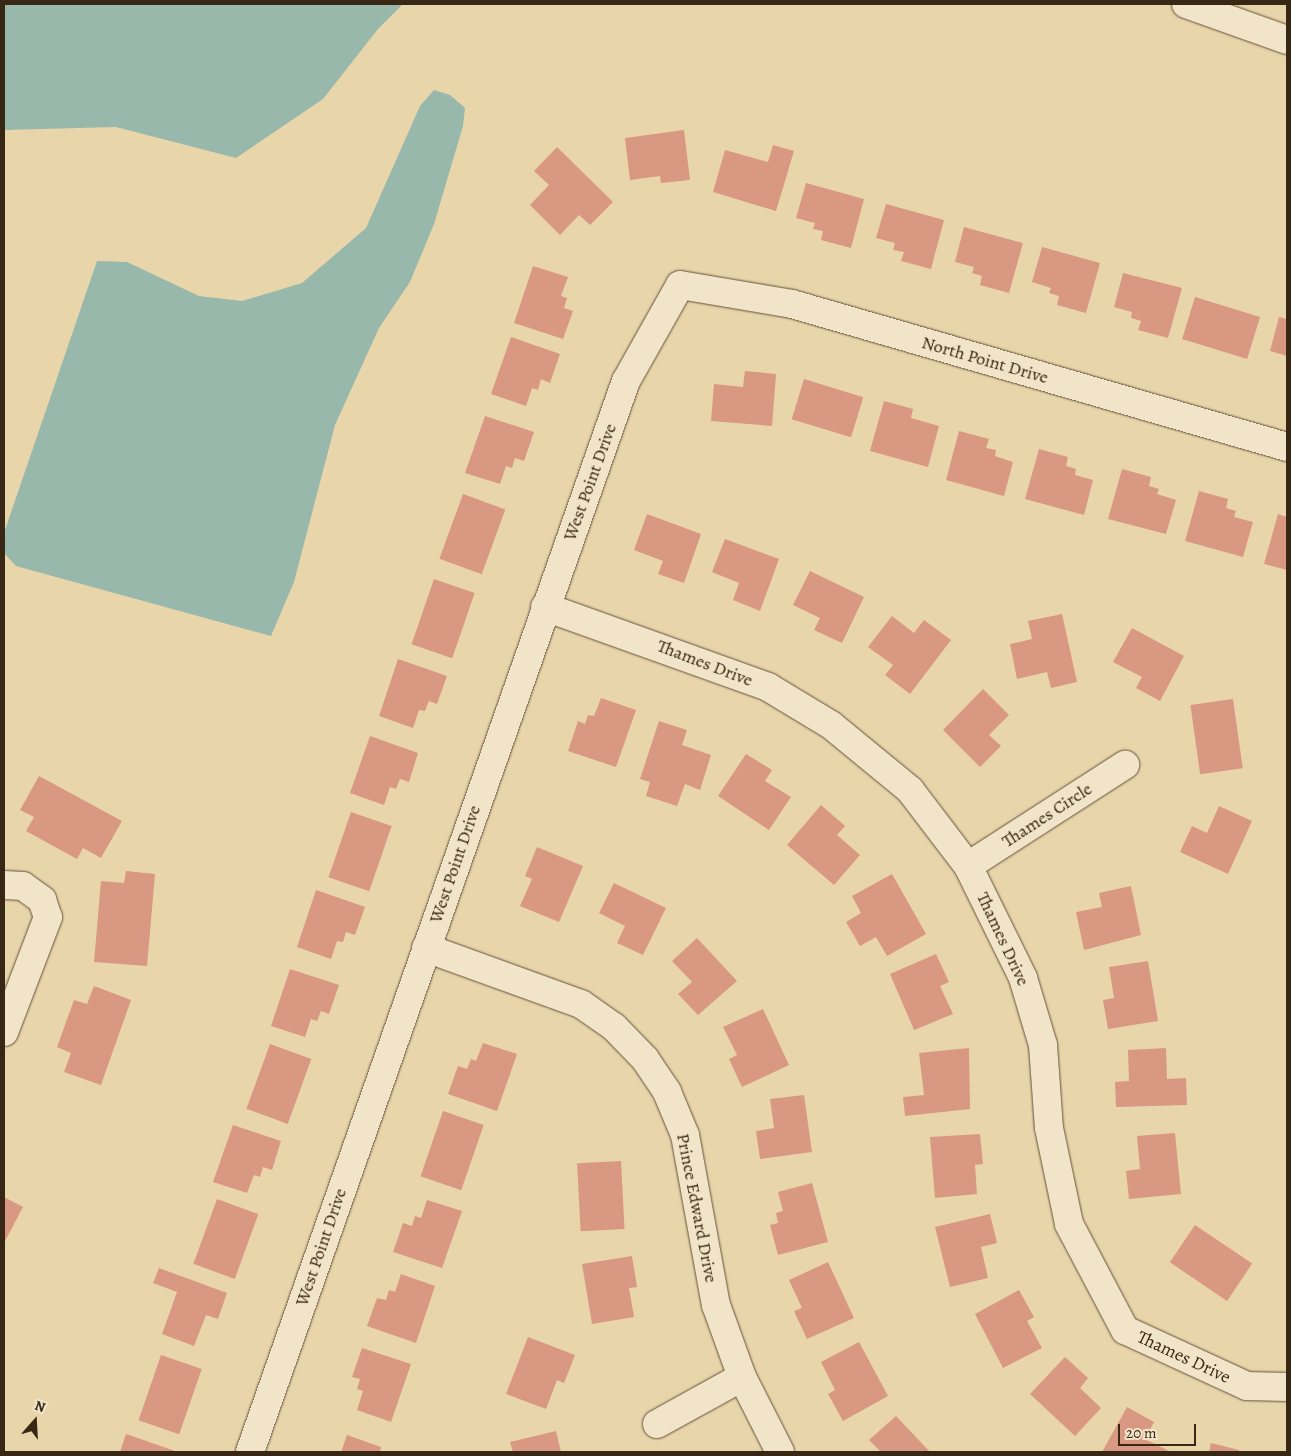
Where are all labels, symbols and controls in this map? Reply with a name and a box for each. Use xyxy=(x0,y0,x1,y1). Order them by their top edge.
street label: North Point Drive xyxy=(919,332,1051,388)
street label: West Point Drive xyxy=(559,420,621,544)
street label: Thames Drive xyxy=(654,635,756,691)
street label: Thames Circle xyxy=(998,778,1096,852)
street label: West Point Drive xyxy=(425,802,485,926)
street label: Thames Drive xyxy=(972,889,1034,989)
street label: Prince Edward Drive xyxy=(672,1132,722,1284)
street label: West Point Drive xyxy=(291,1185,351,1309)
street label: Thames Drive xyxy=(1134,1326,1234,1388)
north arrow xyxy=(10,1396,60,1446)
text: N xyxy=(32,1396,48,1417)
scale bar xyxy=(1121,1414,1198,1446)
text: 20 m xyxy=(1126,1423,1157,1443)

